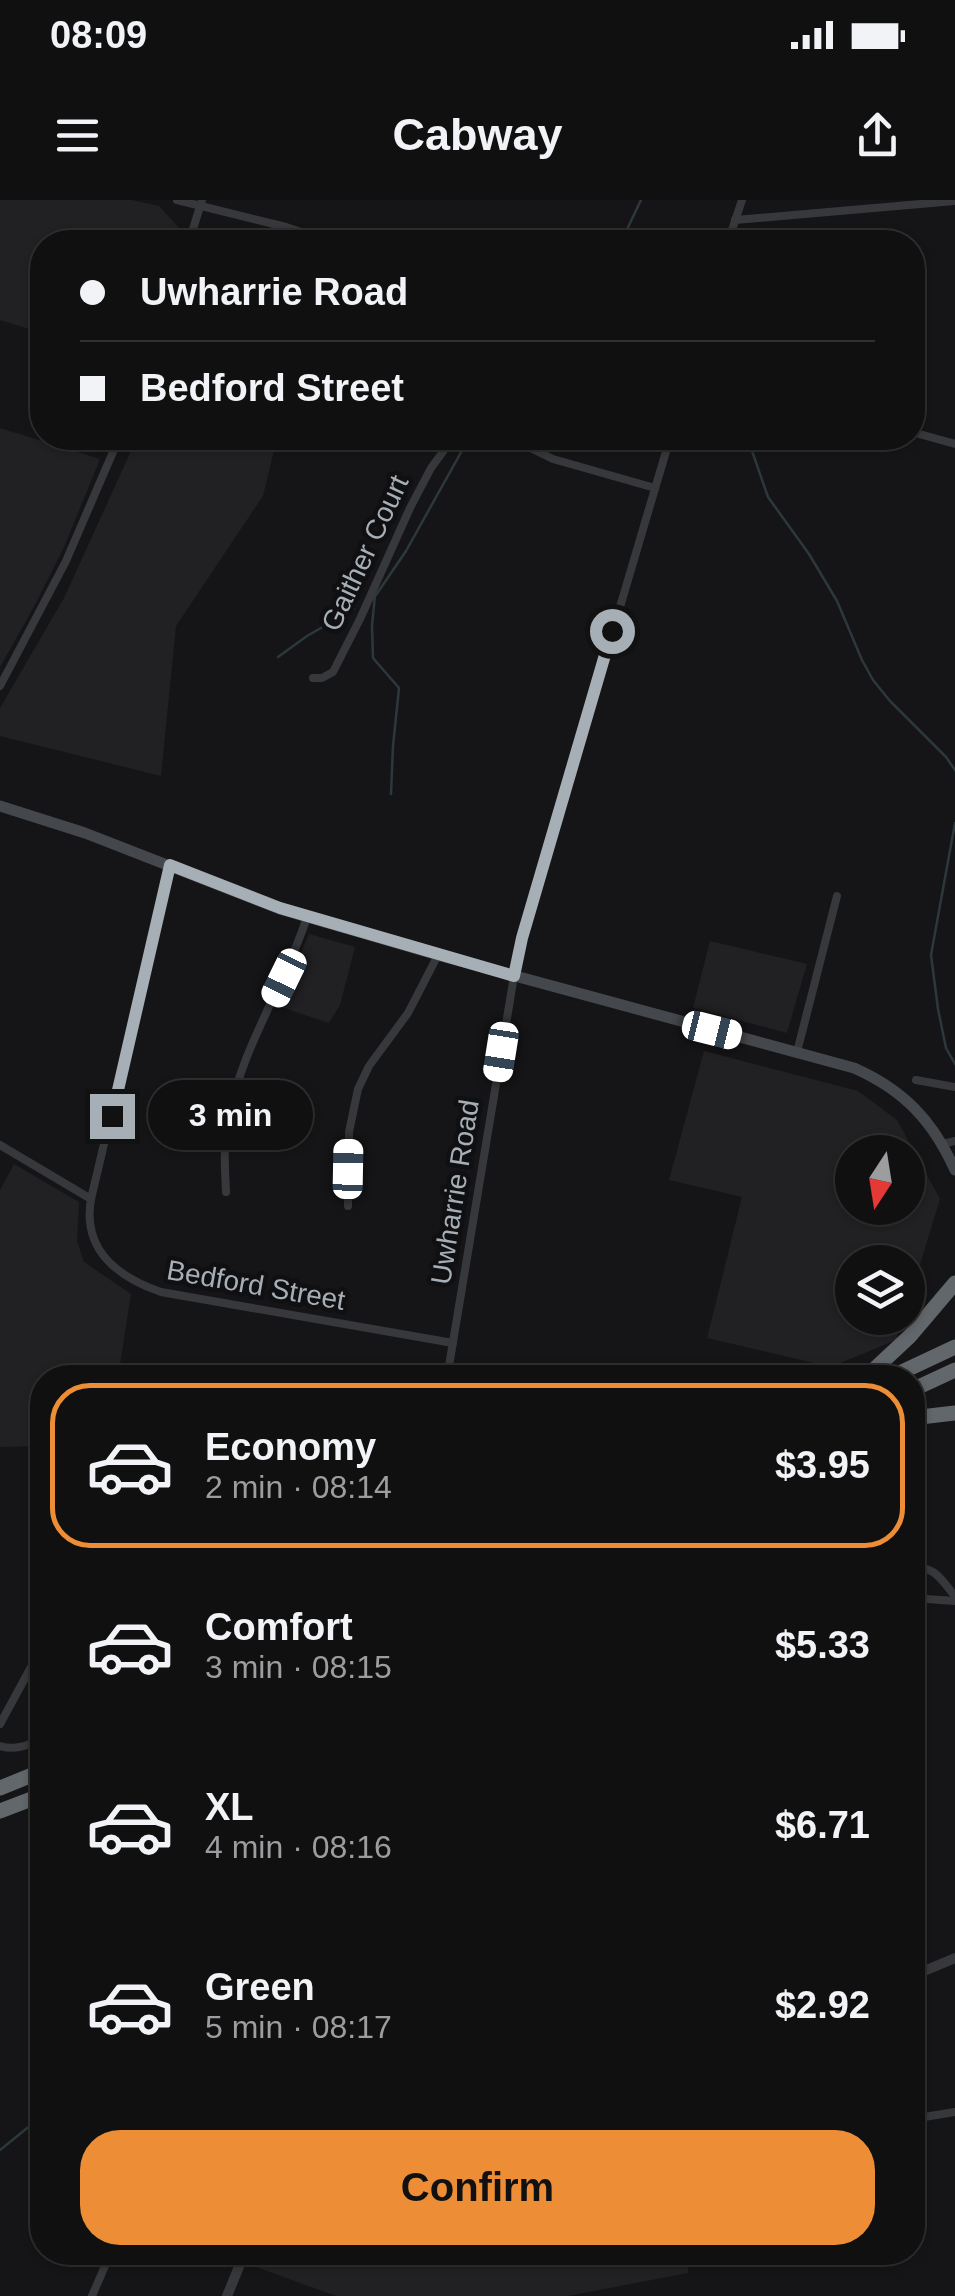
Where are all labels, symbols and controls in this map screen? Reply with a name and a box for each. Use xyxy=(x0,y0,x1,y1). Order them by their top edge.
text: 08:09 xyxy=(50,14,147,56)
icon: menu xyxy=(50,108,105,163)
icon: share xyxy=(850,108,905,163)
text: Cabway xyxy=(392,109,563,160)
text: Uwharrie Road xyxy=(140,271,408,313)
text: Bedford Street xyxy=(140,367,404,409)
street label: Gaither Court xyxy=(315,470,415,636)
route start xyxy=(590,609,635,654)
car xyxy=(257,944,311,1012)
car xyxy=(679,1008,745,1052)
car xyxy=(481,1020,521,1084)
callout: 3 min xyxy=(147,1081,312,1151)
route end xyxy=(90,1094,135,1139)
text: 3 min xyxy=(189,1097,272,1133)
street label: Uwharrie Road xyxy=(425,1097,485,1287)
north arrow xyxy=(835,1135,925,1225)
map controls xyxy=(835,1135,925,1335)
car xyxy=(332,1139,364,1199)
button: layers xyxy=(835,1245,925,1335)
street label: Bedford Street xyxy=(164,1254,348,1316)
icon: car xyxy=(85,1421,175,1511)
text: Economy xyxy=(205,1426,376,1468)
text: $3.95 xyxy=(775,1444,870,1486)
text: 2 min · 08:14 xyxy=(205,1469,392,1505)
icon: car xyxy=(85,1601,175,1691)
text: Comfort xyxy=(205,1606,353,1648)
text: $5.33 xyxy=(775,1624,870,1666)
text: 3 min · 08:15 xyxy=(205,1649,392,1685)
icon: car xyxy=(85,1781,175,1871)
text: XL xyxy=(205,1786,254,1828)
text: $6.71 xyxy=(775,1804,870,1846)
text: 4 min · 08:16 xyxy=(205,1829,392,1865)
icon: car xyxy=(85,1961,175,2051)
text: Green xyxy=(205,1966,315,2008)
text: $2.92 xyxy=(775,1984,870,2026)
text: 5 min · 08:17 xyxy=(205,2009,392,2045)
button: Confirm xyxy=(80,2130,875,2245)

